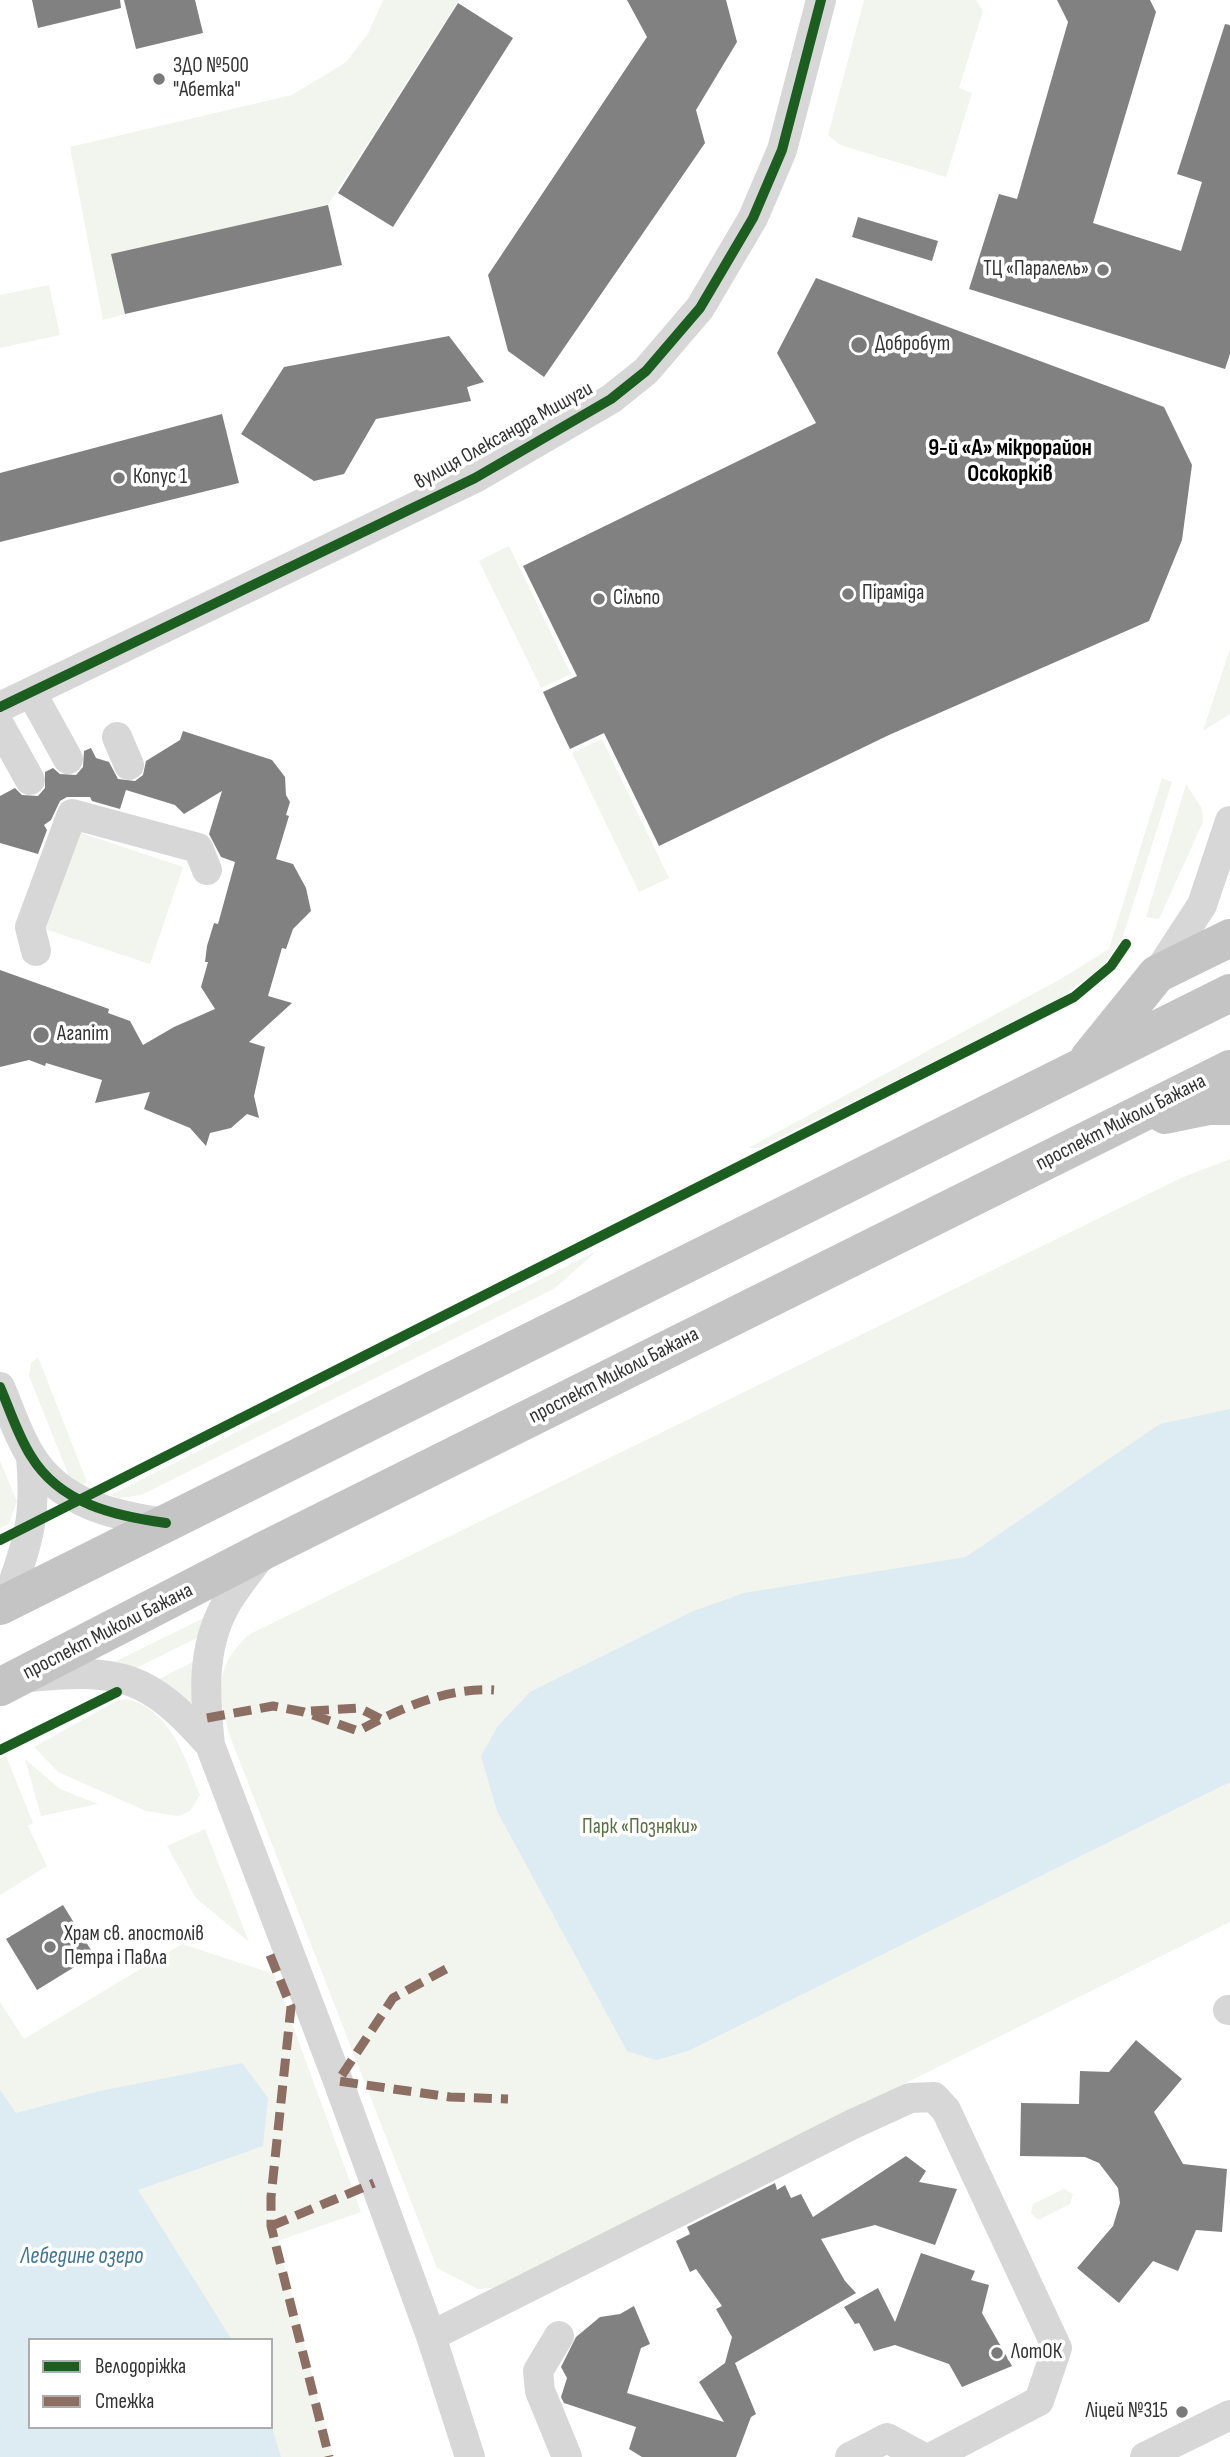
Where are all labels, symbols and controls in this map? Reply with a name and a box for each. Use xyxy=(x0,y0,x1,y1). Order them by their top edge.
place label: ЗДО №500 "Абетка" xyxy=(173,54,249,104)
marker: ЗДО №500 "Абетка" xyxy=(151,71,167,87)
place label: ТЦ «Паралель» xyxy=(983,257,1089,283)
marker: ТЦ «Паралель» xyxy=(1095,262,1111,278)
place label: Добробут xyxy=(875,332,950,358)
marker: Добробут xyxy=(849,335,869,355)
street label: вулиця Олександра Мишуги xyxy=(410,377,598,495)
district label: 9-й «А» мікрорайон Осокорків xyxy=(928,435,1092,489)
place label: Копус 1 xyxy=(133,465,187,491)
marker: Копус 1 xyxy=(111,470,127,486)
place label: Піраміда xyxy=(862,581,924,607)
place label: Сільпо xyxy=(613,586,660,612)
marker: Піраміда xyxy=(840,586,856,602)
marker: Сільпо xyxy=(591,591,607,607)
place label: Агапіт xyxy=(57,1022,109,1048)
marker: Агапіт xyxy=(31,1025,51,1045)
street label: проспект Миколи Бажана xyxy=(1032,1069,1210,1177)
street label: проспект Миколи Бажана xyxy=(525,1322,703,1430)
street label: проспект Миколи Бажана xyxy=(19,1578,197,1686)
park label: Парк «Позняки» xyxy=(582,1815,698,1841)
place label: Храм св. апостолів Петра і Павла xyxy=(64,1922,204,1972)
marker: Храм св. апостолів Петра і Павла xyxy=(42,1939,58,1955)
water label: Лебедине озеро xyxy=(21,2243,143,2271)
legend xyxy=(28,2338,273,2429)
place label: ЛотОК xyxy=(1011,2340,1062,2366)
marker: ЛотОК xyxy=(989,2345,1005,2361)
text: Велодоріжка xyxy=(95,2354,186,2379)
text: Стежка xyxy=(95,2389,154,2414)
place label: Ліцей №315 xyxy=(1086,2399,1168,2425)
marker: Ліцей №315 xyxy=(1174,2404,1190,2420)

